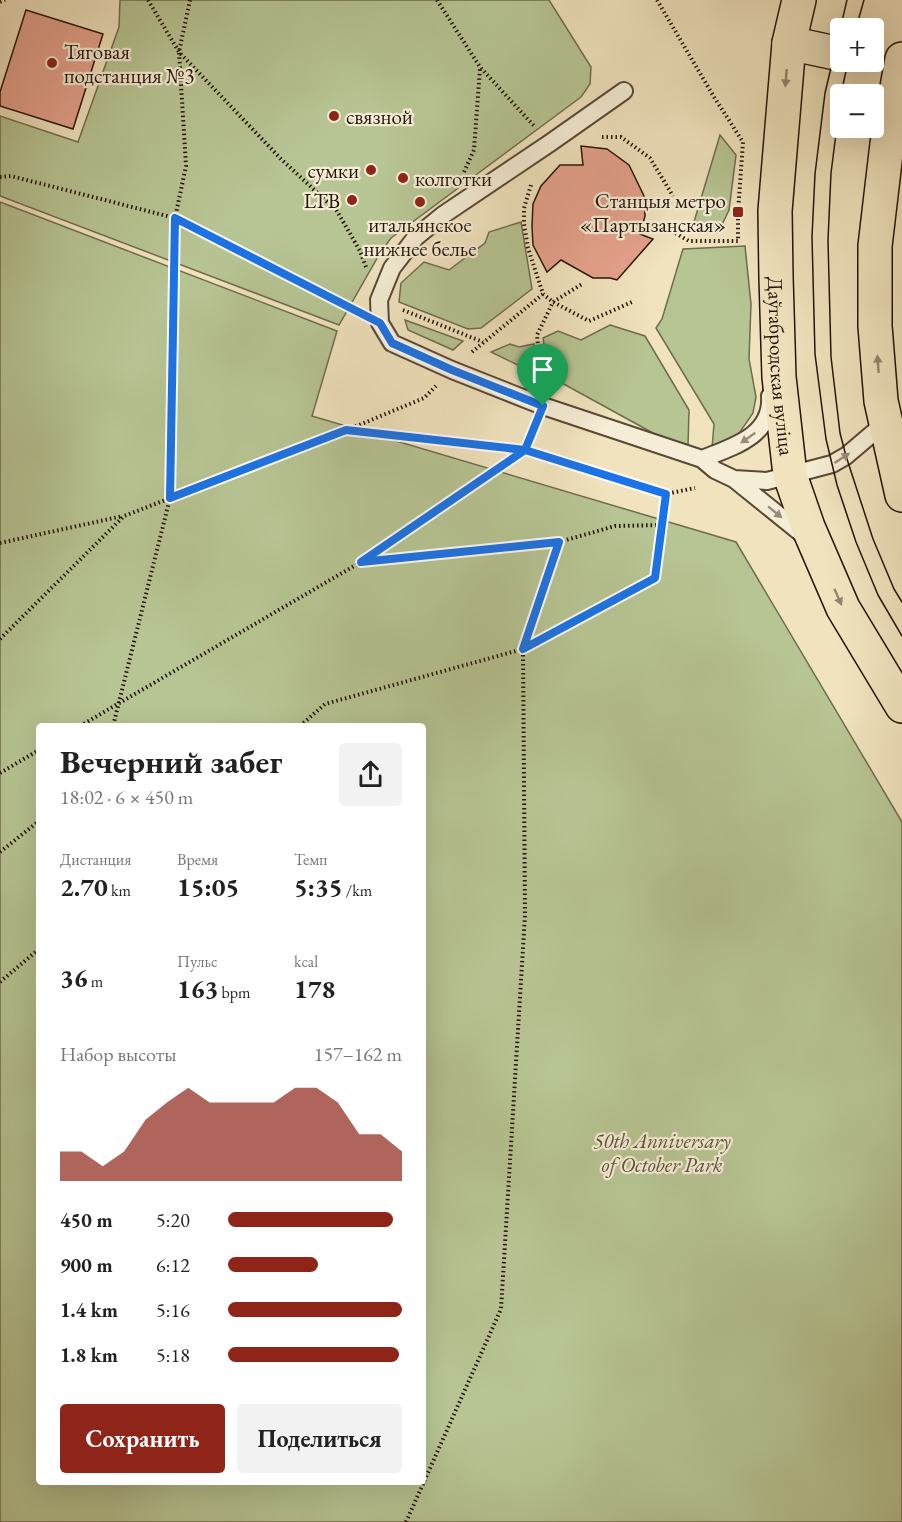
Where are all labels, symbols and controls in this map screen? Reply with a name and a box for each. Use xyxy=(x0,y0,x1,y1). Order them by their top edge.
map controls xyxy=(830,18,884,138)
button: + xyxy=(830,18,884,72)
place label: Тяговая подстанция №3 xyxy=(64,38,194,89)
marker: Тяговая подстанция №3 xyxy=(45,56,59,70)
one-way arrow xyxy=(781,69,791,88)
button: − xyxy=(830,84,884,138)
place label: связной xyxy=(346,103,413,130)
marker: связной xyxy=(327,109,341,123)
place label: сумки xyxy=(307,157,359,184)
marker: сумки xyxy=(364,163,378,177)
place label: колготки xyxy=(415,165,492,192)
marker: колготки xyxy=(396,171,410,185)
place label: LTB xyxy=(304,187,340,214)
place label: Станцыя метро «Партызанская» xyxy=(580,187,726,238)
marker: LTB xyxy=(345,193,359,207)
marker: итальянское нижнее белье xyxy=(413,195,427,209)
marker: Станцыя метро «Партызанская» xyxy=(731,205,745,219)
place label: итальянское нижнее белье xyxy=(364,211,476,262)
street label: Даўгабродская вуліца xyxy=(762,276,801,458)
pin xyxy=(517,344,568,406)
icon: arrive xyxy=(526,353,559,386)
one-way arrow xyxy=(874,355,883,374)
one-way arrow xyxy=(740,432,756,444)
one-way arrow xyxy=(834,452,850,463)
one-way arrow xyxy=(767,505,782,517)
one-way arrow xyxy=(834,589,843,606)
text: Вечерний забег xyxy=(60,740,282,783)
button: share xyxy=(339,743,402,806)
text: 18:02 · 6 × 450 m xyxy=(60,784,193,810)
text: Дистанция xyxy=(60,849,131,870)
text: Время xyxy=(177,849,218,870)
text: Темп xyxy=(294,849,327,870)
text: 2.70 xyxy=(60,870,108,904)
text: 15:05 xyxy=(177,870,239,904)
text: 5:35 xyxy=(294,870,343,904)
text: km xyxy=(108,880,131,901)
text: /km xyxy=(343,880,372,901)
text: Пульс xyxy=(177,951,218,972)
text: kcal xyxy=(294,951,318,972)
text: 36 xyxy=(60,961,88,995)
text: m xyxy=(88,971,103,992)
text: 163 xyxy=(177,972,218,1006)
text: 178 xyxy=(294,972,335,1006)
text: bpm xyxy=(218,982,250,1003)
text: Набор высоты xyxy=(60,1041,176,1067)
text: 157–162 m xyxy=(314,1041,402,1067)
park label: 50th Anniversary of October Park xyxy=(593,1127,731,1178)
text: 450 m xyxy=(60,1207,113,1233)
text: 5:20 xyxy=(156,1207,190,1233)
text: 900 m xyxy=(60,1252,113,1278)
text: 6:12 xyxy=(156,1252,190,1278)
text: 1.4 km xyxy=(60,1297,118,1323)
text: 5:16 xyxy=(156,1297,190,1323)
text: 1.8 km xyxy=(60,1342,118,1368)
text: 5:18 xyxy=(156,1342,190,1368)
button: Сохранить xyxy=(60,1404,225,1473)
button: Поделиться xyxy=(237,1404,402,1473)

